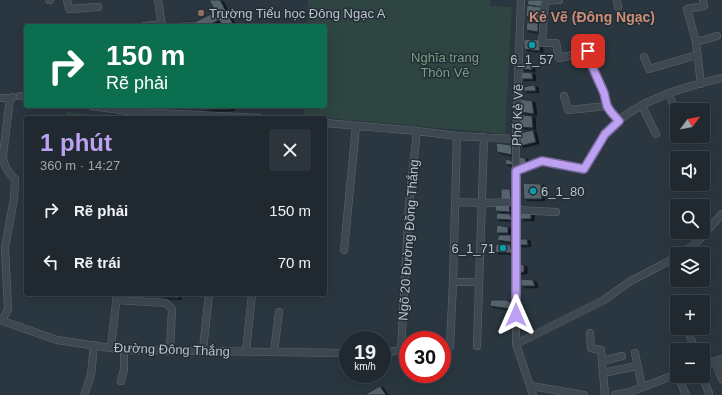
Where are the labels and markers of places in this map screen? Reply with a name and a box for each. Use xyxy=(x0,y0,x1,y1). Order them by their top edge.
place label: Trường Tiểu học Đông Ngạc A xyxy=(209,6,386,21)
marker: Trường Tiểu học Đông Ngạc A xyxy=(196,8,206,18)
pin xyxy=(571,34,605,68)
marker: 6_1_57 xyxy=(527,40,537,50)
place label: 6_1_57 xyxy=(510,52,554,67)
place label: 6_1_80 xyxy=(541,184,584,199)
marker: 6_1_80 xyxy=(528,186,538,196)
place label: 6_1_71 xyxy=(452,241,495,256)
marker: 6_1_71 xyxy=(498,243,508,253)

